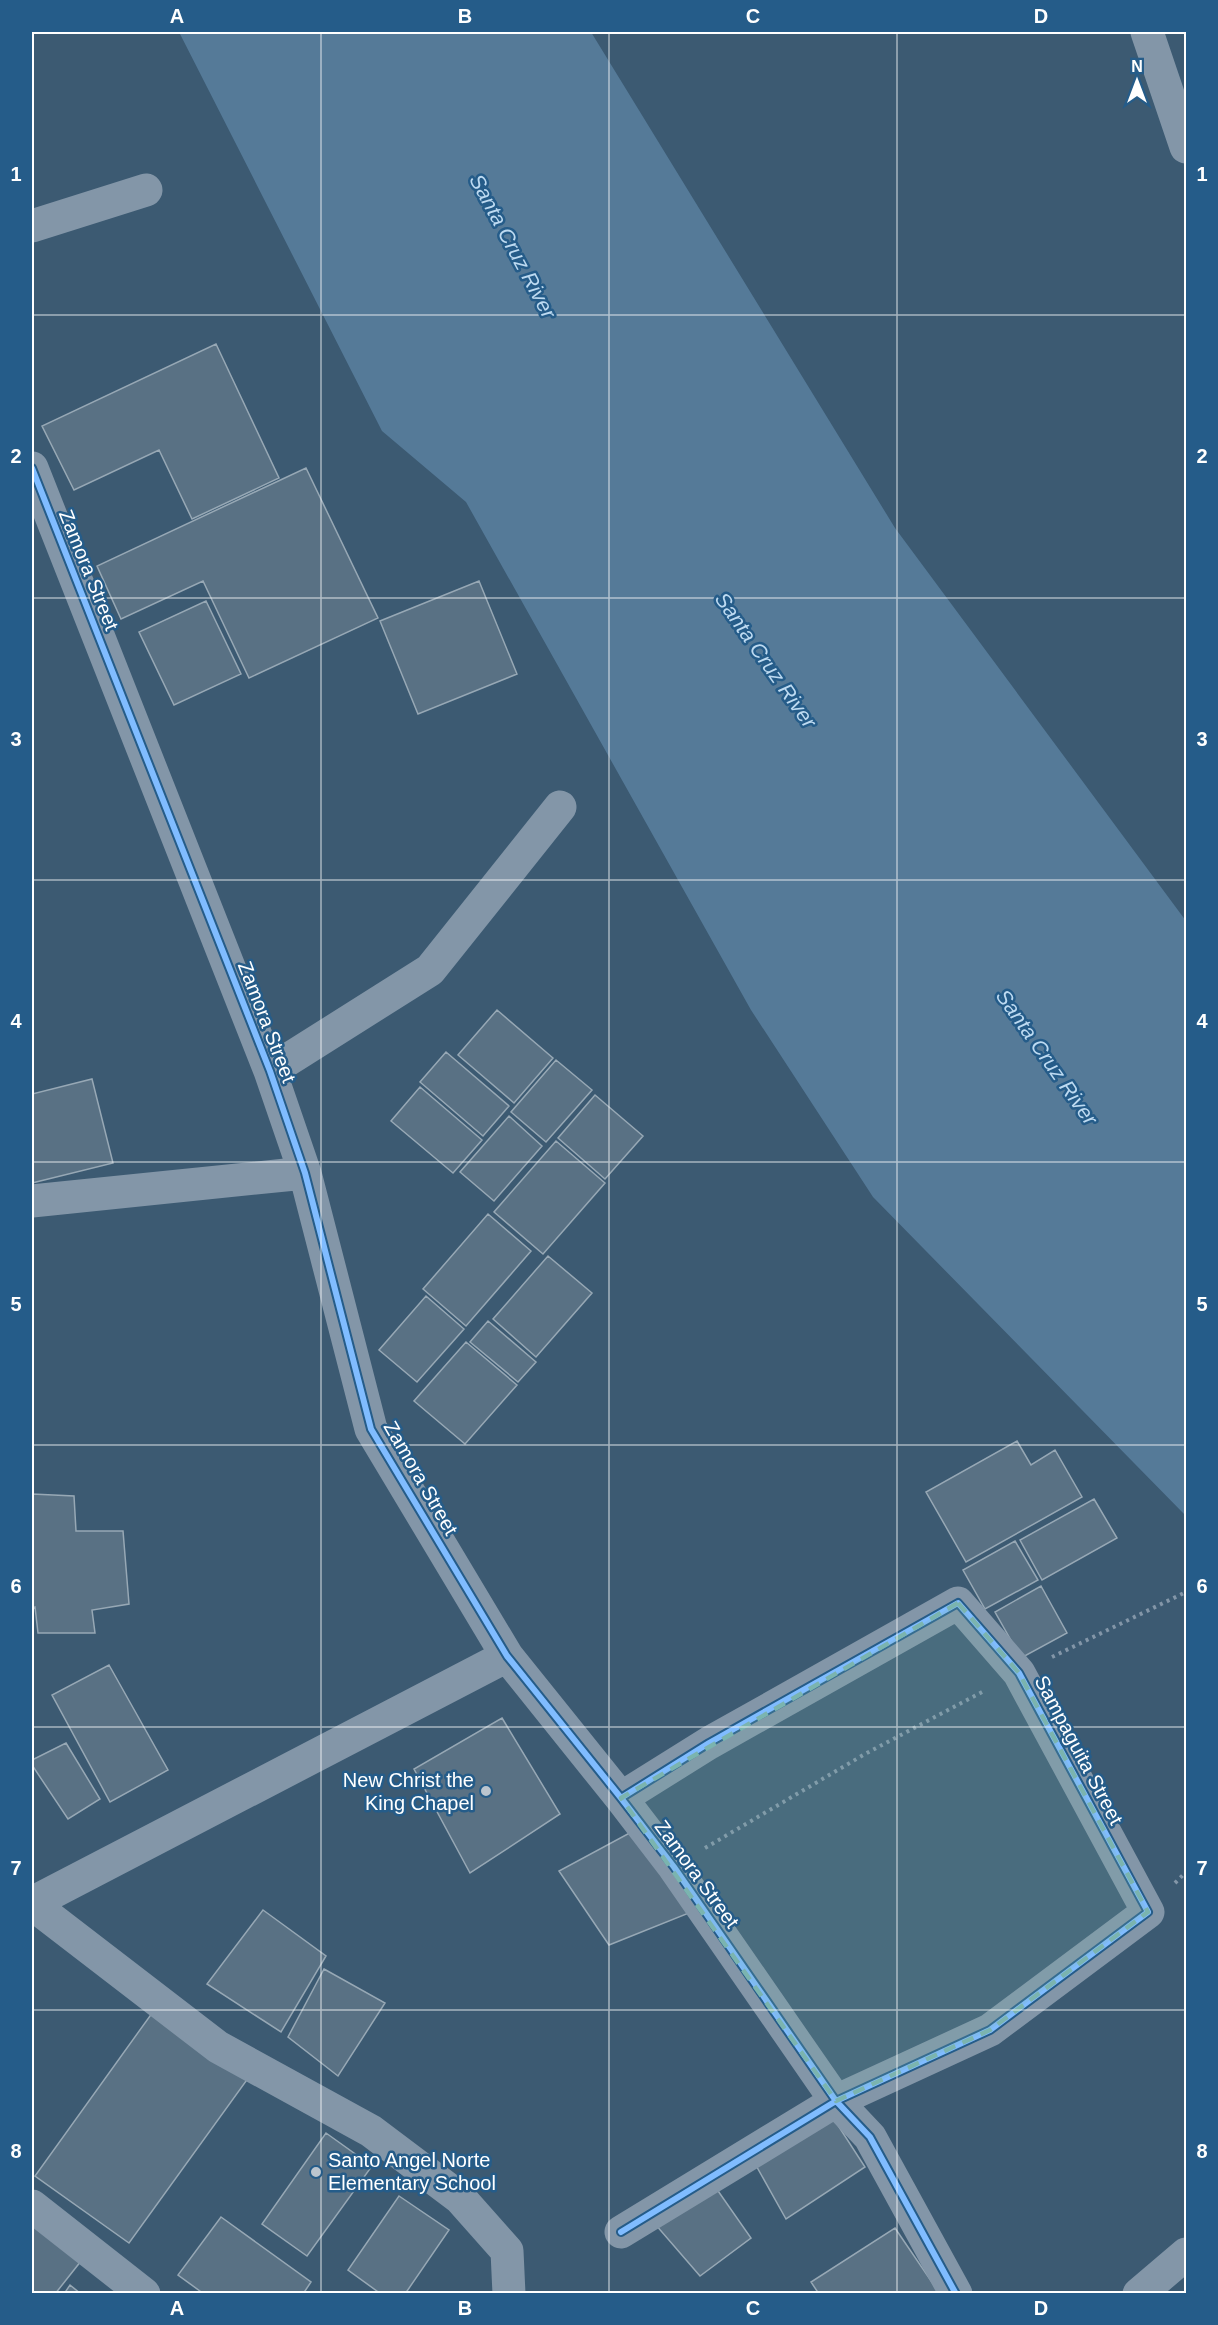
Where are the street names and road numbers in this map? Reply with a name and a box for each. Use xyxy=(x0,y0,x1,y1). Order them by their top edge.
street label: Zamora Street xyxy=(55,507,123,634)
street label: Zamora Street xyxy=(234,958,300,1086)
street label: Zamora Street xyxy=(380,1417,463,1539)
street label: Sampaguita Street xyxy=(1030,1672,1128,1829)
street label: Zamora Street xyxy=(651,1816,744,1933)

